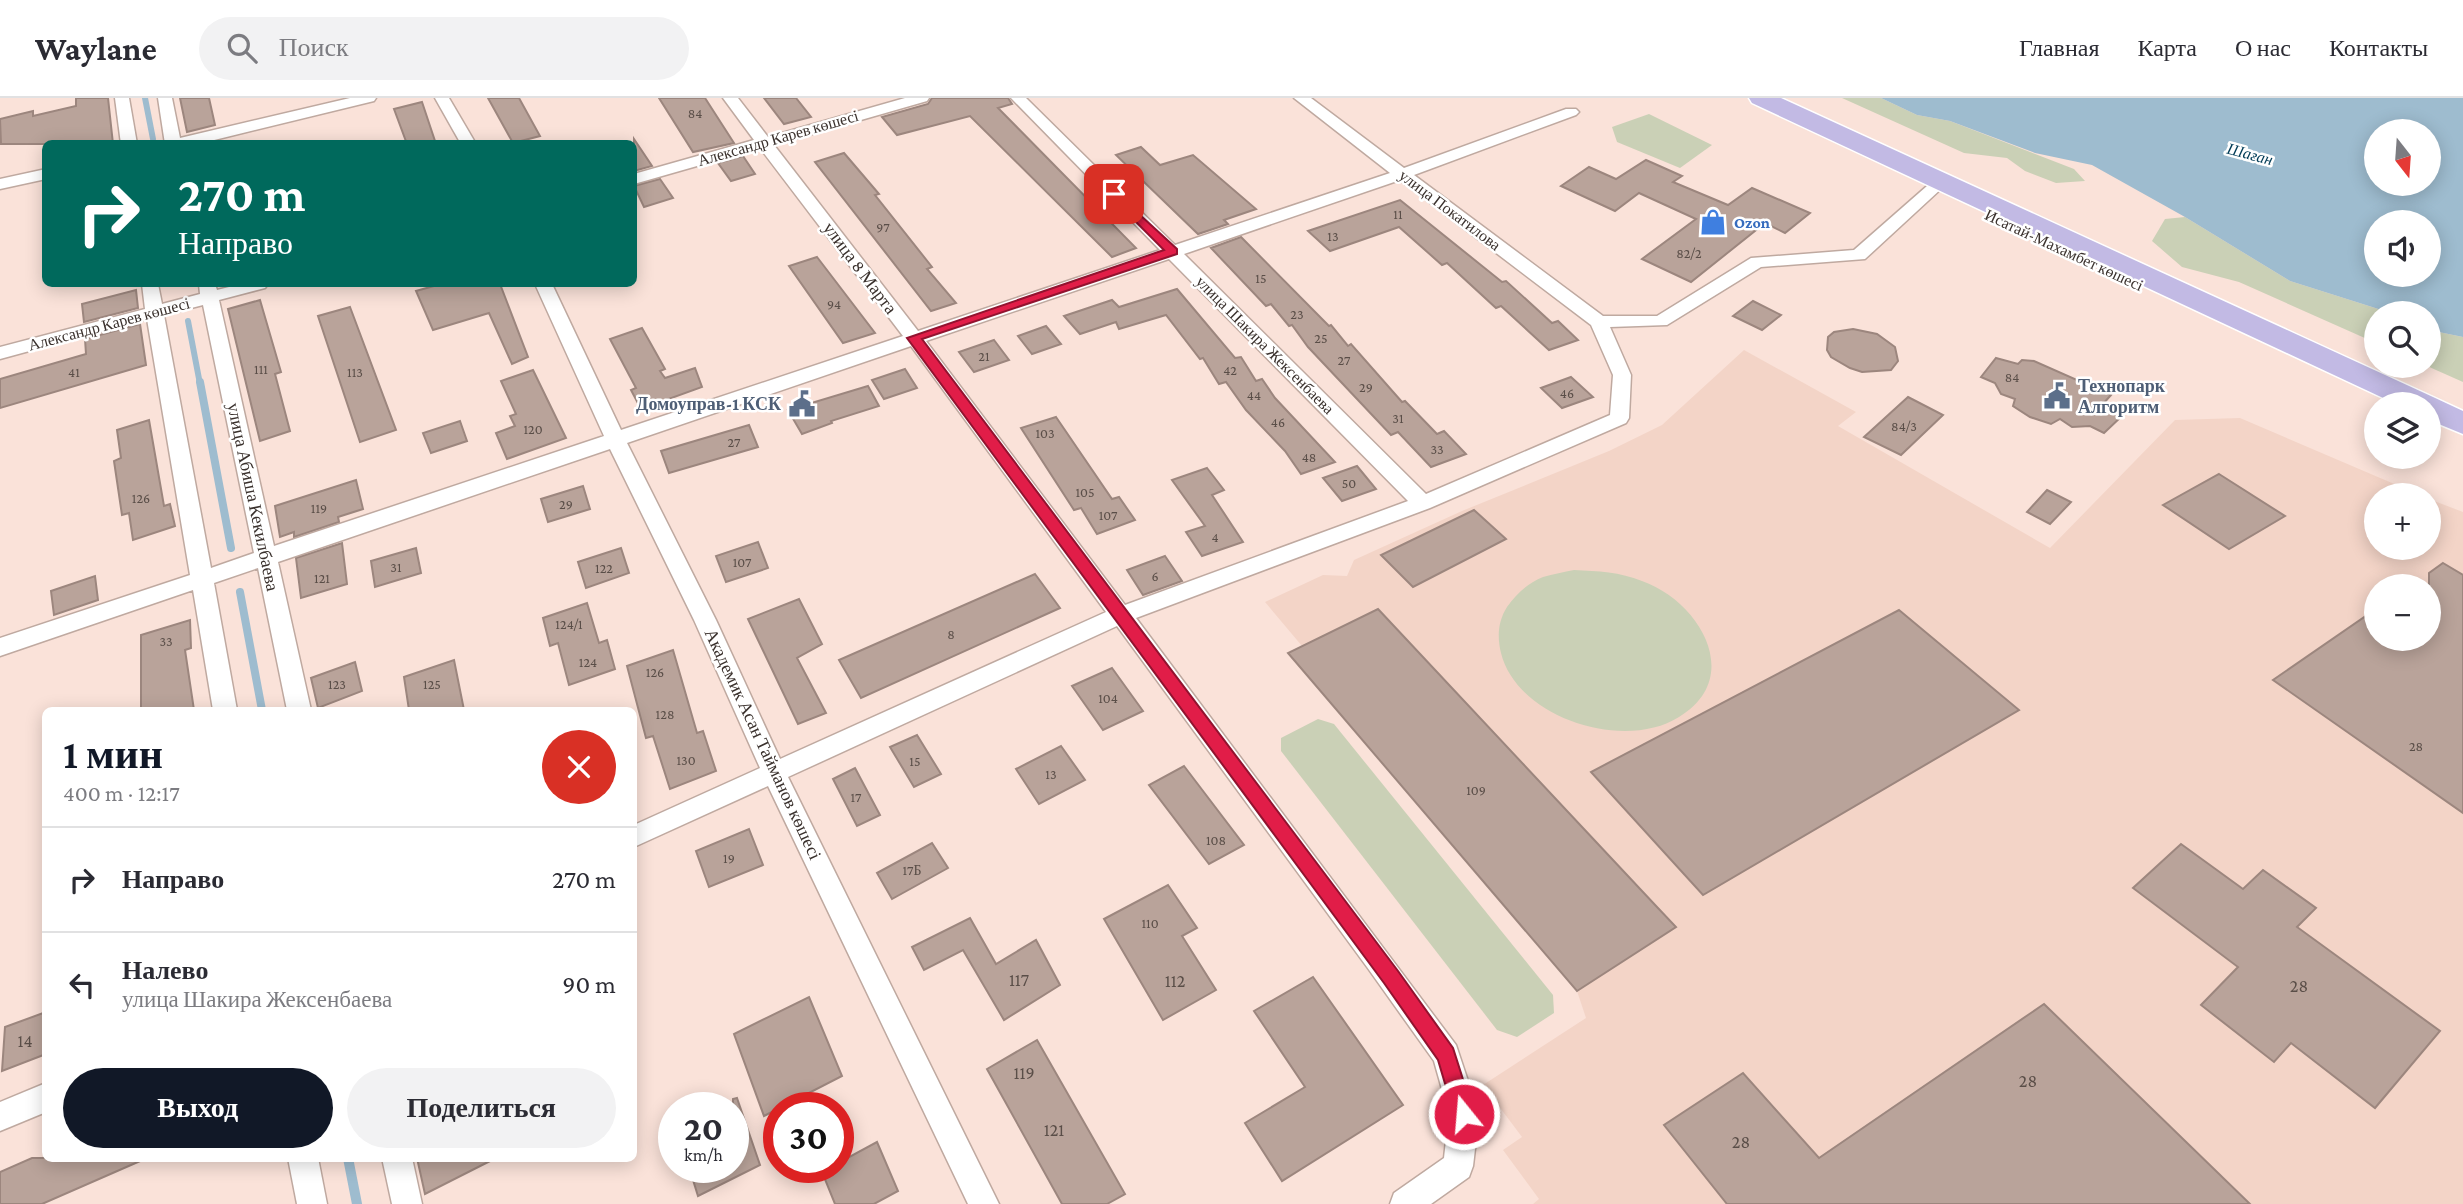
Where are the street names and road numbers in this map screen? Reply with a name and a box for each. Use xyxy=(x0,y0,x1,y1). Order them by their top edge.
street label: Александр Карев көшесі xyxy=(696,107,861,170)
street label: улица Покатилова xyxy=(1395,166,1504,254)
street label: Исатай-Махамбет көшесі xyxy=(1982,206,2146,294)
street label: улица 8 Марта xyxy=(819,218,901,318)
street label: улица Шакира Жексенбаева xyxy=(1192,273,1337,418)
street label: Александр Карев көшесі xyxy=(26,294,192,355)
street label: улица Абиша Кекилбаева xyxy=(223,401,283,593)
street label: Академик Асан Тайманов көшесі xyxy=(701,625,825,863)

